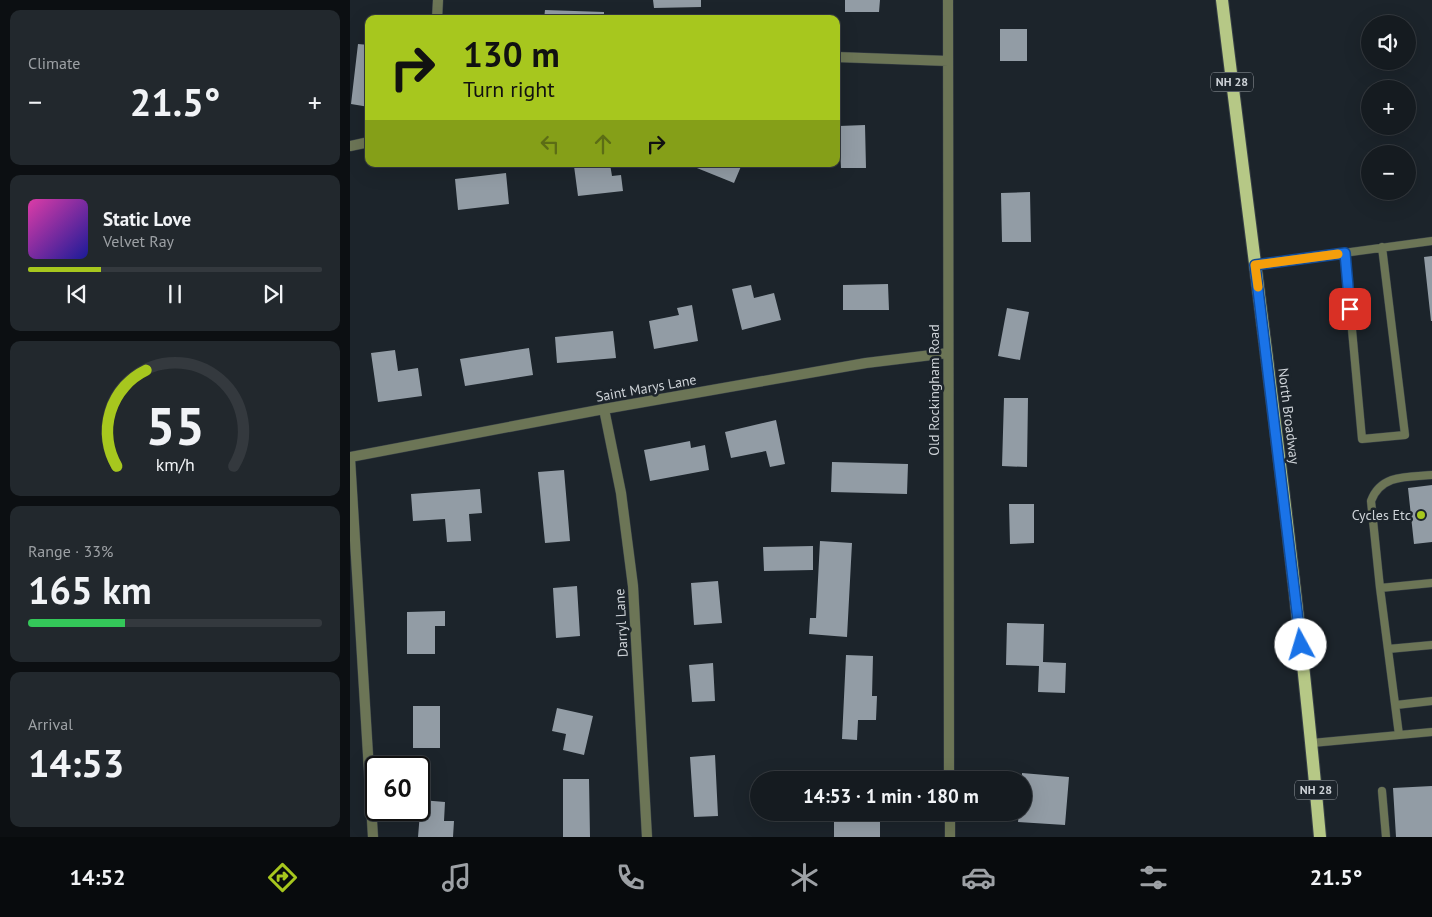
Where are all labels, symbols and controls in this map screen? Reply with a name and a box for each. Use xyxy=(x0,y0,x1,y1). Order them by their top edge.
map controls xyxy=(1361,15,1416,200)
button: sound xyxy=(1361,15,1416,70)
text: 130 m xyxy=(463,31,560,77)
icon: right xyxy=(380,35,445,100)
text: Climate xyxy=(28,53,80,73)
road number: NH 28 xyxy=(1211,72,1253,91)
text: Turn right xyxy=(463,75,555,103)
text: 21.5° xyxy=(130,77,220,126)
button: + xyxy=(1361,80,1416,135)
text: − xyxy=(28,83,42,120)
text: + xyxy=(308,83,322,120)
icon: left xyxy=(536,130,564,158)
icon: ahead xyxy=(589,130,617,158)
icon: right xyxy=(642,130,670,158)
button: − xyxy=(1361,145,1416,200)
text: Static Love xyxy=(103,207,191,231)
text: Velvet Ray xyxy=(103,231,174,251)
icon: previous xyxy=(63,280,91,308)
icon: pause xyxy=(161,280,189,308)
icon: next xyxy=(259,280,287,308)
pin xyxy=(1329,288,1371,330)
icon: arrive xyxy=(1336,295,1364,323)
street label: Old Rockingham Road xyxy=(925,324,943,456)
street label: North Broadway xyxy=(1274,367,1304,466)
street label: Saint Marys Lane xyxy=(594,370,698,406)
text: 55 xyxy=(146,392,204,459)
text: km/h xyxy=(155,453,195,476)
place label: Cycles Etc xyxy=(1352,506,1411,524)
marker: Cycles Etc xyxy=(1415,509,1427,521)
text: Range · 33% xyxy=(28,541,113,561)
text: 165 km xyxy=(28,565,152,614)
street label: Darryl Lane xyxy=(610,588,632,658)
position arrow xyxy=(1274,618,1326,670)
text: Arrival xyxy=(28,714,73,734)
text: 14:53 xyxy=(28,738,124,787)
speed limit sign: 60 xyxy=(365,756,430,821)
road number: NH 28 xyxy=(1295,780,1337,800)
text: 14:53 · 1 min · 180 m xyxy=(803,784,979,808)
icon: directions xyxy=(265,860,300,895)
icon: music xyxy=(439,860,474,895)
icon: phone xyxy=(613,860,648,895)
icon: climate xyxy=(787,860,822,895)
icon: car xyxy=(961,860,996,895)
icon: filters xyxy=(1136,860,1171,895)
text: 14:52 xyxy=(70,863,125,891)
text: 21.5° xyxy=(1310,863,1362,891)

